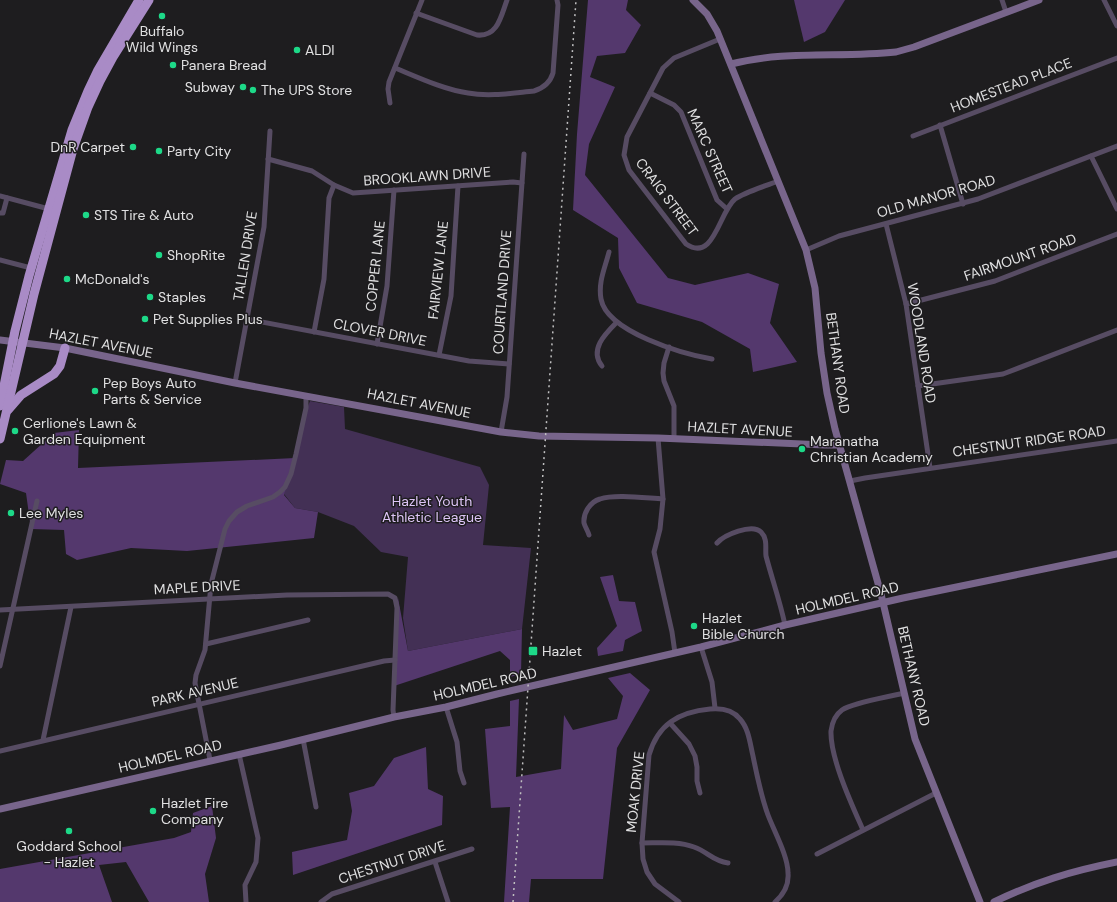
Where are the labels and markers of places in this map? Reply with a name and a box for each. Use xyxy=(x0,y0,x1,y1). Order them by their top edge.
marker: Buffalo Wild Wings xyxy=(157,11,167,21)
place label: Buffalo Wild Wings xyxy=(126,22,198,56)
place label: ALDI xyxy=(305,41,335,59)
marker: ALDI xyxy=(292,45,302,55)
place label: Panera Bread xyxy=(181,56,267,74)
marker: Panera Bread xyxy=(168,60,178,70)
place label: Subway xyxy=(185,78,235,96)
place label: The UPS Store xyxy=(261,81,352,99)
marker: Subway xyxy=(238,82,248,92)
marker: The UPS Store xyxy=(248,85,258,95)
place label: DnR Carpet xyxy=(50,138,125,156)
marker: DnR Carpet xyxy=(128,142,138,152)
place label: Party City xyxy=(167,142,231,160)
marker: Party City xyxy=(154,146,164,156)
place label: STS Tire & Auto xyxy=(94,206,194,224)
marker: STS Tire & Auto xyxy=(81,210,91,220)
place label: ShopRite xyxy=(167,246,225,264)
marker: ShopRite xyxy=(154,250,164,260)
place label: McDonald's xyxy=(75,270,150,288)
marker: McDonald's xyxy=(62,274,72,284)
place label: Staples xyxy=(158,288,206,306)
marker: Staples xyxy=(145,292,155,302)
place label: Pet Supplies Plus xyxy=(153,310,263,328)
marker: Pet Supplies Plus xyxy=(140,314,150,324)
place label: Pep Boys Auto Parts & Service xyxy=(103,374,202,408)
marker: Pep Boys Auto Parts & Service xyxy=(90,386,100,396)
place label: Cerlione's Lawn & Garden Equipment xyxy=(23,414,145,448)
marker: Cerlione's Lawn & Garden Equipment xyxy=(10,426,20,436)
place label: Maranatha Christian Academy xyxy=(810,432,933,466)
marker: Maranatha Christian Academy xyxy=(797,444,807,454)
place label: Lee Myles xyxy=(19,504,83,522)
marker: Lee Myles xyxy=(6,508,16,518)
place label: Hazlet Bible Church xyxy=(702,609,784,643)
marker: Hazlet Bible Church xyxy=(689,621,699,631)
place label: Hazlet xyxy=(542,642,582,660)
marker: Hazlet xyxy=(527,645,539,657)
place label: Hazlet Fire Company xyxy=(161,794,228,828)
marker: Hazlet Fire Company xyxy=(148,806,158,816)
marker: Goddard School - Hazlet xyxy=(64,826,74,836)
place label: Goddard School - Hazlet xyxy=(16,837,122,871)

